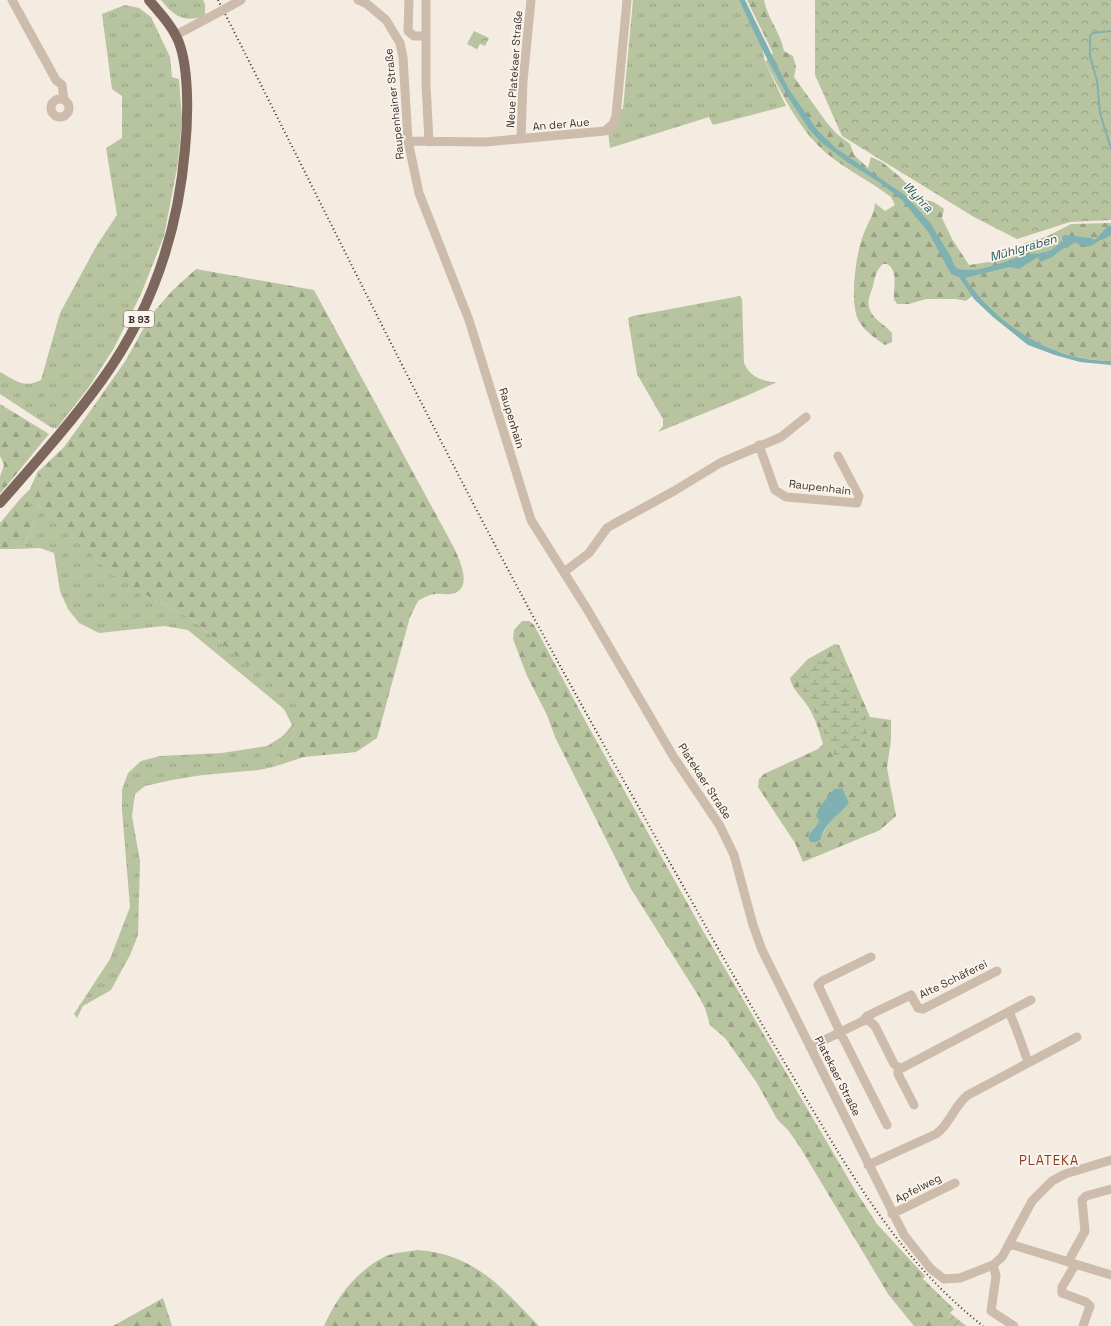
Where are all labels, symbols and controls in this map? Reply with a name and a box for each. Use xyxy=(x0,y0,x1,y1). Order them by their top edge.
street label: Neue Platekaer Straße xyxy=(503,10,525,128)
street label: Raupenhainer Straße xyxy=(381,48,407,160)
street label: An der Aue xyxy=(532,115,590,133)
water label: Wyhra xyxy=(900,178,936,216)
water label: Mühlgraben xyxy=(988,231,1059,265)
road number: B 93 xyxy=(124,311,154,327)
street label: Raupenhain xyxy=(496,386,528,450)
street label: Raupenhain xyxy=(788,476,852,498)
street label: Platekaer Straße xyxy=(675,740,735,822)
street label: Alte Schäferei xyxy=(917,956,990,1002)
street label: Platekaer Straße xyxy=(812,1034,864,1118)
district label: PLATEKA xyxy=(1019,1152,1079,1169)
street label: Apfelweg xyxy=(893,1170,943,1206)

